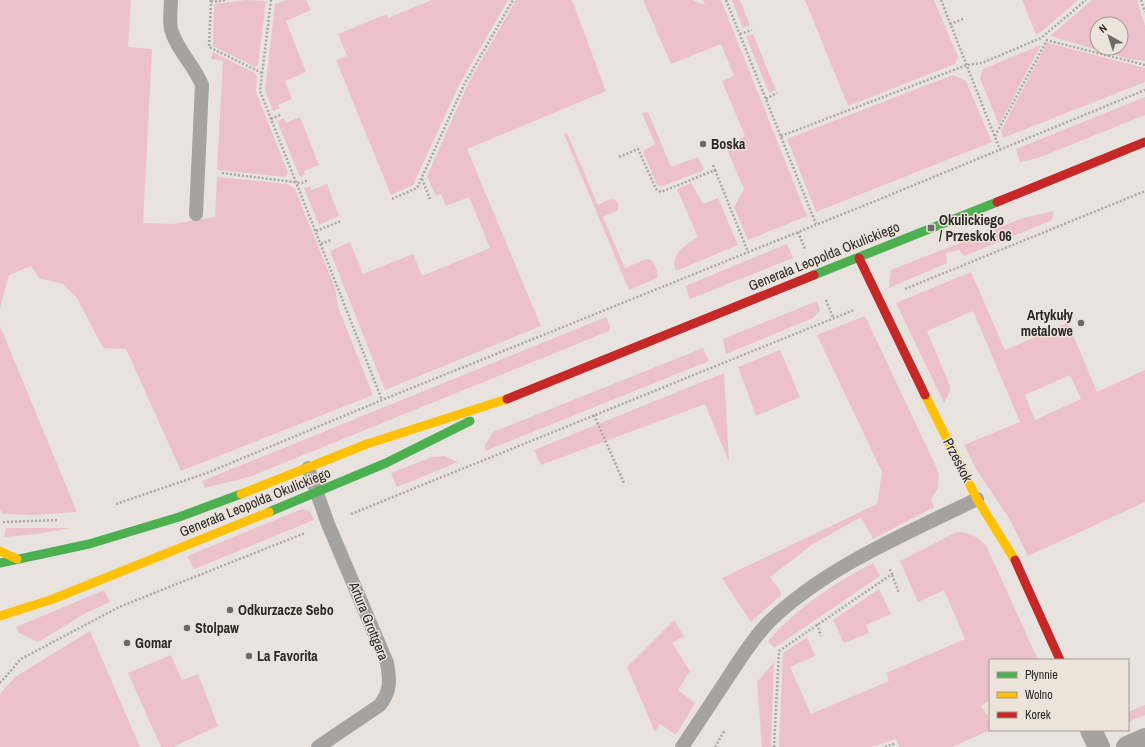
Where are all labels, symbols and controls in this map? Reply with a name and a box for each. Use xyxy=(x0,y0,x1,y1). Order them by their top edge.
north arrow xyxy=(1089,16,1129,56)
text: N xyxy=(1096,21,1110,36)
place label: Boska xyxy=(711,135,746,153)
marker: Boska xyxy=(698,139,708,149)
place label: Okulickiego / Przeskok 06 xyxy=(939,211,1012,245)
street label: Generała Leopolda Okulickiego xyxy=(746,217,902,295)
marker: Okulickiego / Przeskok 06 xyxy=(926,223,936,233)
place label: Artykuły metalowe xyxy=(1021,306,1074,340)
marker: Artykuły metalowe xyxy=(1076,318,1086,328)
street label: Przeskok xyxy=(939,435,977,485)
street label: Generała Leopolda Okulickiego xyxy=(177,463,333,541)
street label: Artura Grottgera xyxy=(345,578,393,663)
place label: Odkurzacze Sebo xyxy=(238,601,334,619)
marker: Odkurzacze Sebo xyxy=(225,605,235,615)
place label: Stolpaw xyxy=(195,619,239,637)
marker: Stolpaw xyxy=(182,623,192,633)
place label: Gomar xyxy=(135,634,173,652)
marker: Gomar xyxy=(122,638,132,648)
place label: La Favorita xyxy=(257,647,318,665)
marker: La Favorita xyxy=(244,651,254,661)
legend xyxy=(989,659,1129,731)
text: Płynnie xyxy=(1025,667,1058,683)
text: Wolno xyxy=(1025,687,1053,703)
text: Korek xyxy=(1025,707,1051,723)

